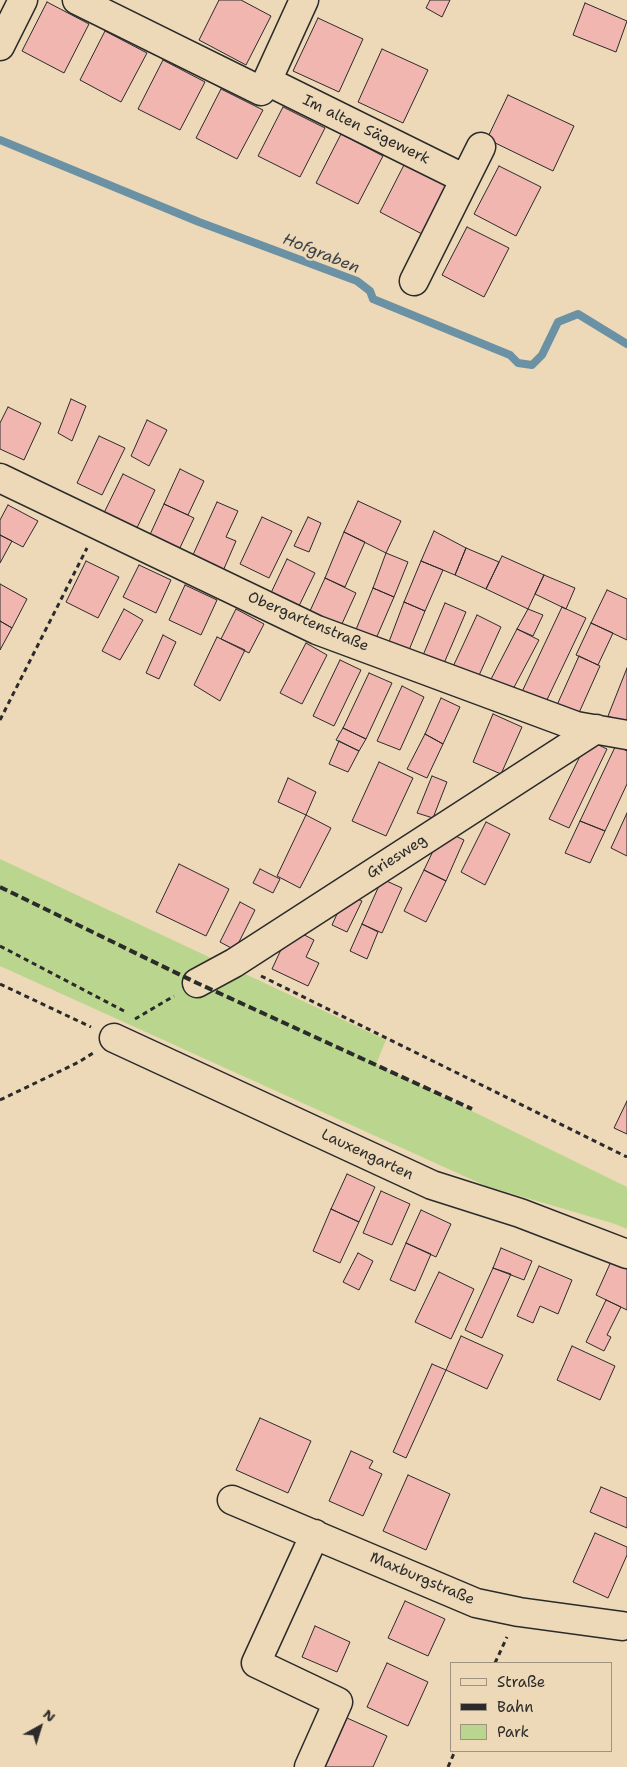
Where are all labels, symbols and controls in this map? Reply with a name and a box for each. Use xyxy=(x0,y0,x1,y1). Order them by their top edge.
street label: Im alten Sägewerk xyxy=(299,91,433,169)
water label: Hofgraben xyxy=(280,230,362,278)
street label: Obergartenstraße xyxy=(245,588,371,656)
street label: Griesweg xyxy=(364,831,430,883)
street label: Lauxengarten xyxy=(318,1126,416,1184)
street label: Maxburgstraße xyxy=(367,1549,477,1609)
legend xyxy=(450,1662,612,1752)
text: Straße xyxy=(497,1672,545,1692)
text: Bahn xyxy=(497,1697,533,1717)
north arrow xyxy=(15,1702,65,1752)
text: N xyxy=(39,1705,59,1726)
text: Park xyxy=(497,1722,529,1742)

